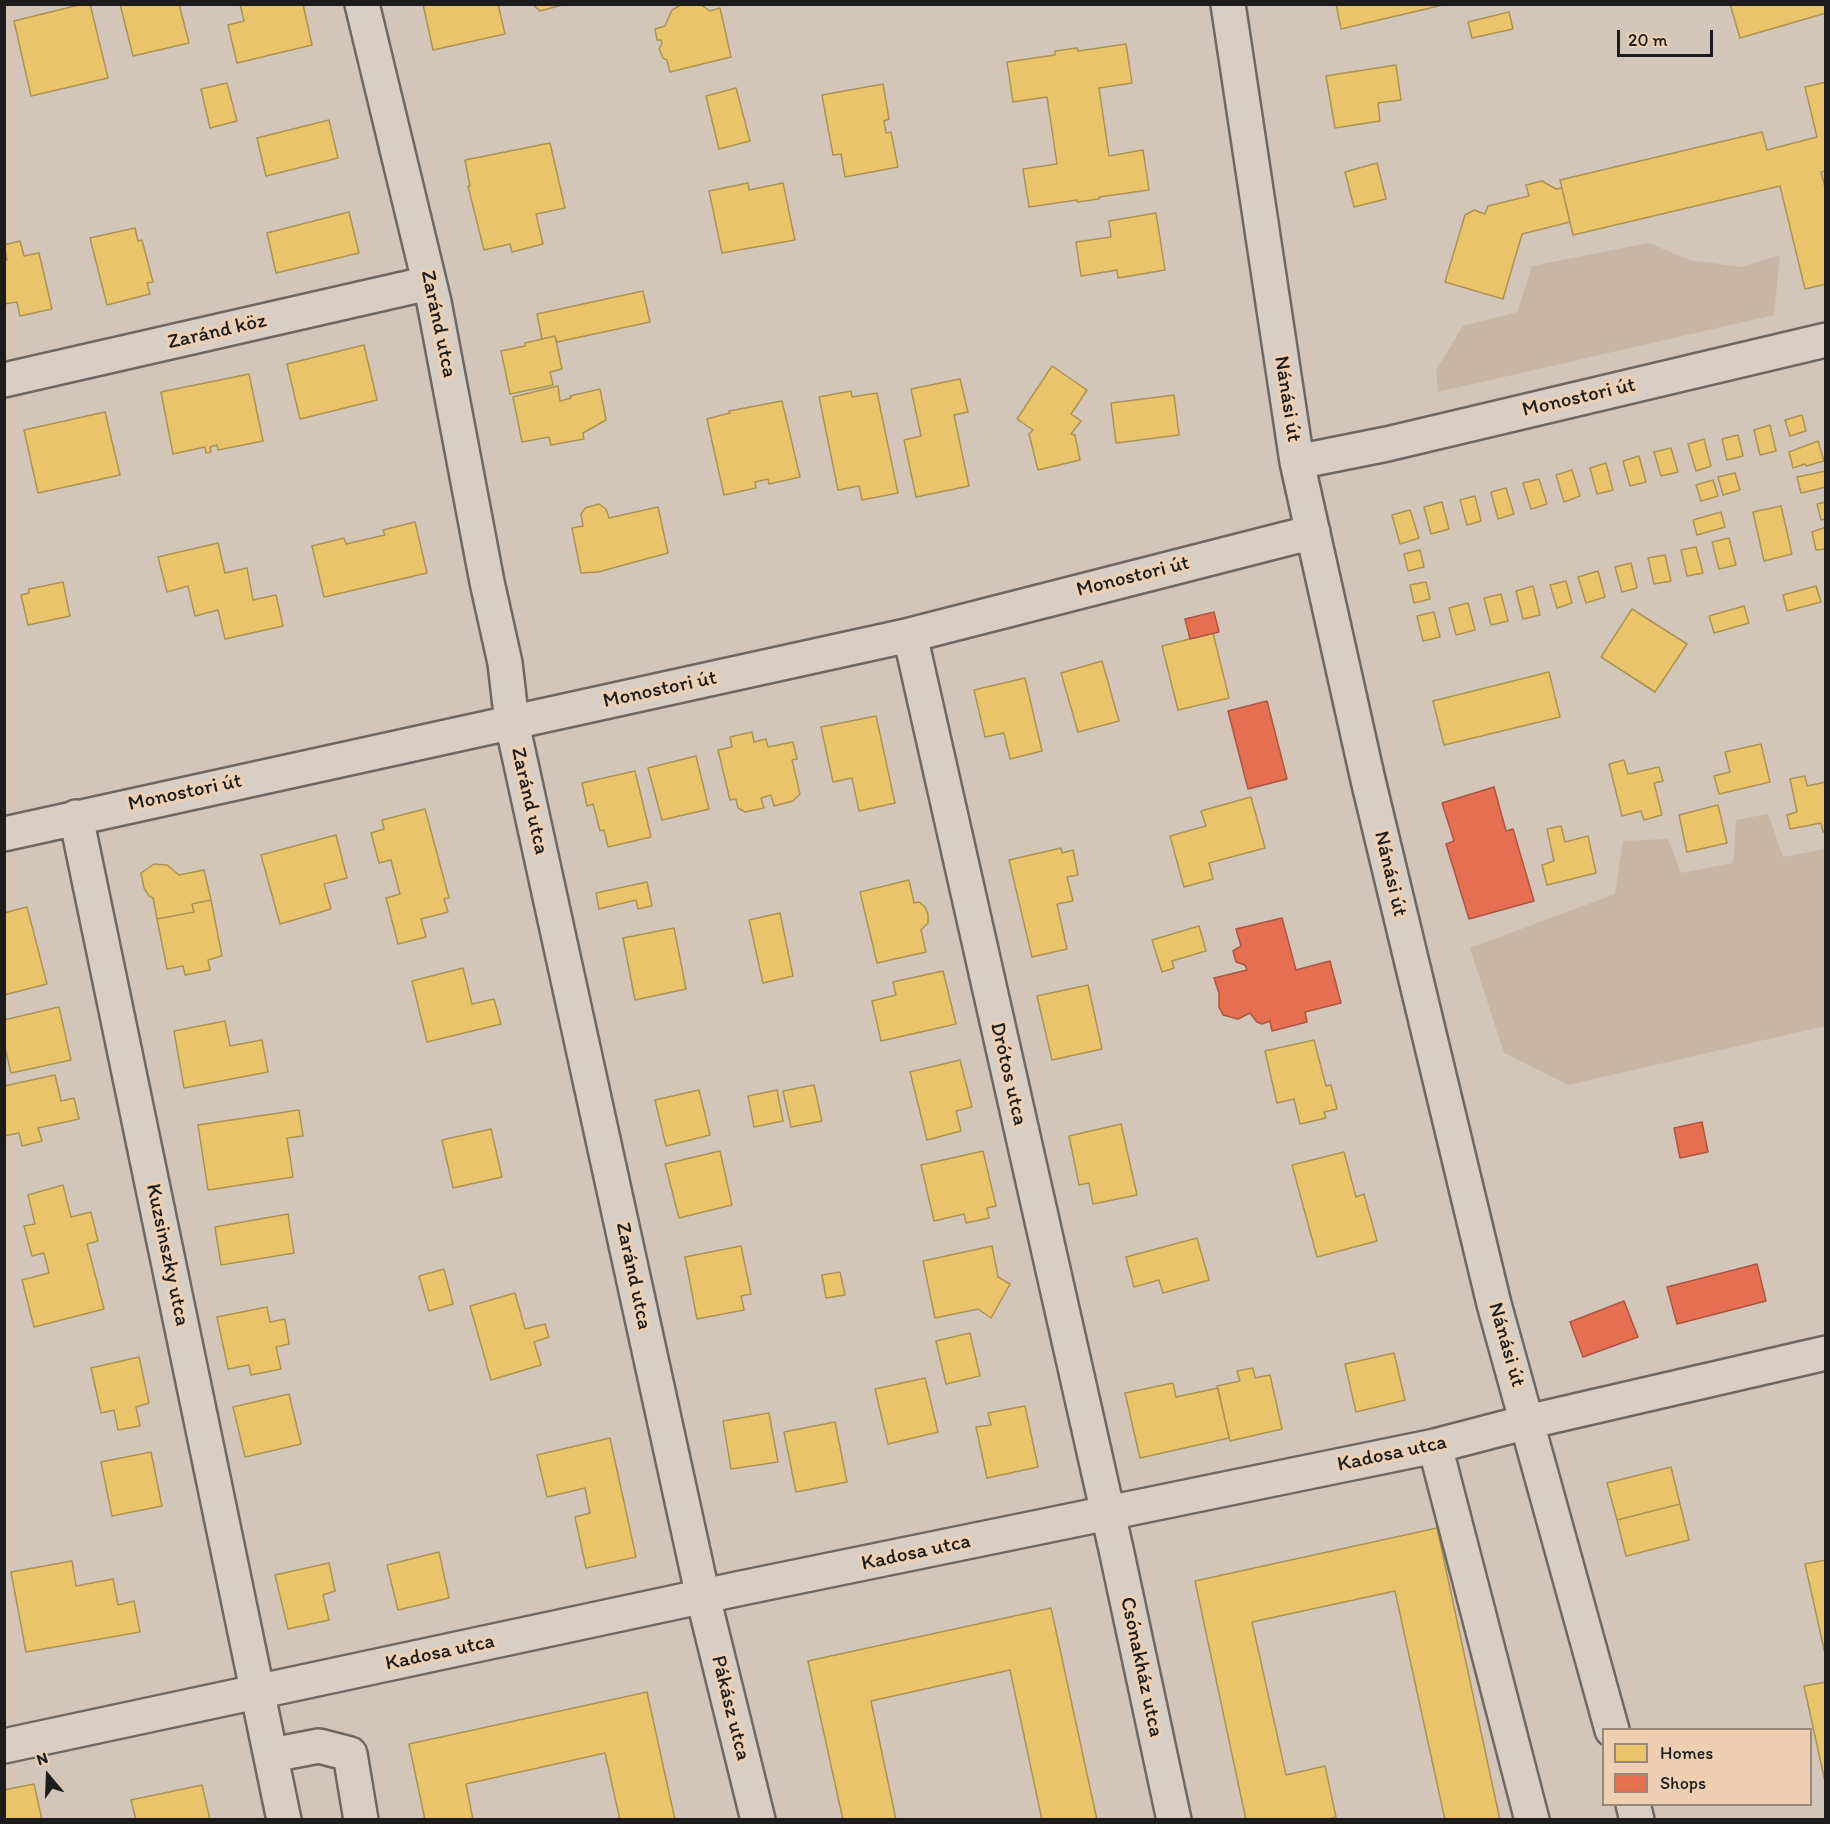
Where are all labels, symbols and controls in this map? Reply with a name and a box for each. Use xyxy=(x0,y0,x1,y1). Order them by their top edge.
scale bar xyxy=(1620,18,1716,56)
text: 20 m xyxy=(1628,29,1668,51)
street label: Zaránd utca xyxy=(414,268,462,380)
street label: Zaránd köz xyxy=(165,308,269,356)
street label: Nánási út xyxy=(1268,354,1306,444)
street label: Monostori út xyxy=(1520,373,1638,423)
street label: Monostori út xyxy=(1074,551,1192,603)
street label: Monostori út xyxy=(601,666,719,714)
street label: Zaránd utca xyxy=(504,745,554,857)
street label: Monostori út xyxy=(126,769,244,817)
street label: Nánási út xyxy=(1368,829,1412,919)
street label: Drótos utca xyxy=(984,1020,1032,1128)
street label: Kuzsinszky utca xyxy=(140,1182,194,1328)
street label: Zaránd utca xyxy=(609,1220,657,1332)
street label: Nánási út xyxy=(1482,1300,1530,1390)
street label: Kadosa utca xyxy=(1335,1430,1449,1478)
street label: Kadosa utca xyxy=(859,1529,973,1577)
street label: Csónakház utca xyxy=(1114,1595,1168,1739)
street label: Kadosa utca xyxy=(383,1629,497,1677)
street label: Pákász utca xyxy=(705,1653,755,1763)
legend xyxy=(1602,1728,1812,1806)
text: Homes xyxy=(1660,1742,1713,1764)
north arrow xyxy=(18,1746,78,1806)
text: N xyxy=(34,1748,50,1769)
text: Shops xyxy=(1660,1772,1706,1794)

